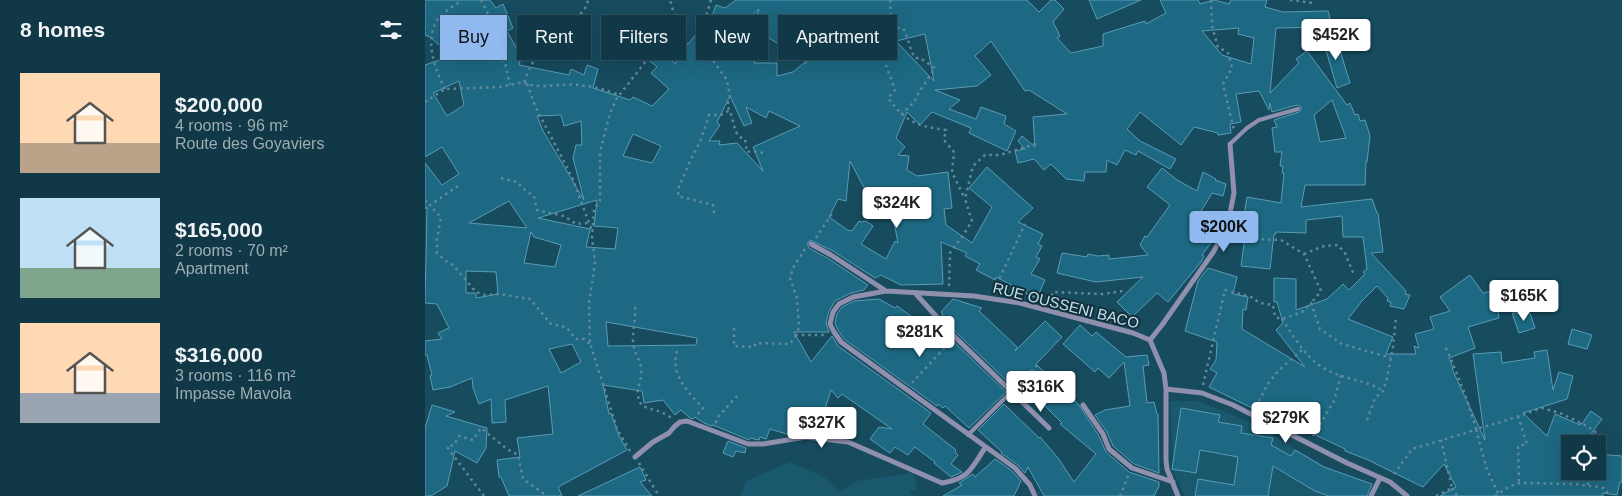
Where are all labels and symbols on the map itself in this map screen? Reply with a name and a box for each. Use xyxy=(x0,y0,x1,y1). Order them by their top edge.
pin: $452K xyxy=(1301,18,1371,61)
pin: $324K xyxy=(862,186,932,229)
pin: $200K xyxy=(1189,210,1259,253)
street label: RUE OUSSENI BACO xyxy=(991,279,1141,331)
pin: $165K xyxy=(1489,280,1559,322)
pin: $281K xyxy=(885,316,955,358)
pin: $316K xyxy=(1006,370,1076,413)
pin: $279K xyxy=(1251,402,1321,444)
pin: $327K xyxy=(787,406,857,449)

